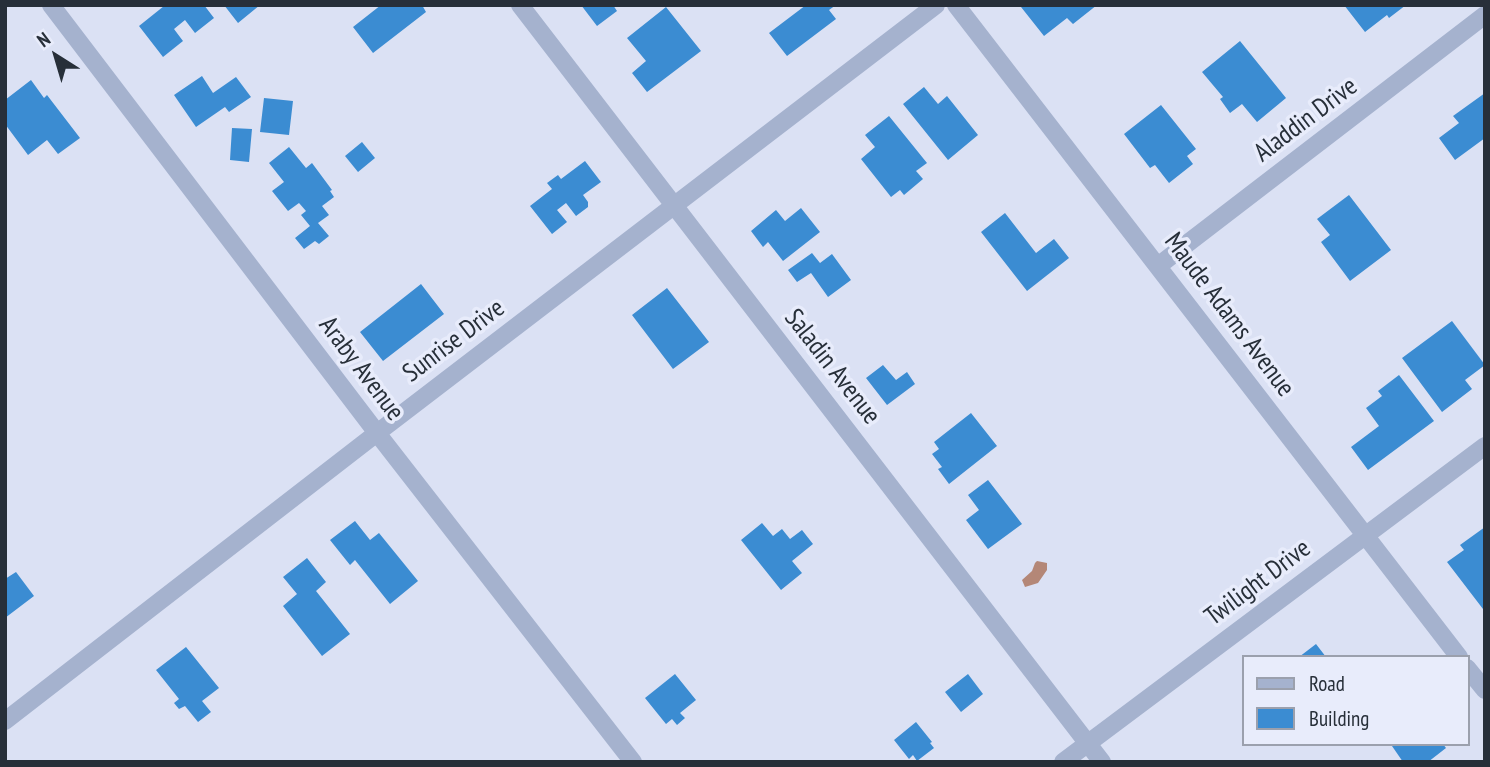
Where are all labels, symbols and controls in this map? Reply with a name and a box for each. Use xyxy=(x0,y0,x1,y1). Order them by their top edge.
north arrow xyxy=(21,21,91,91)
text: N xyxy=(32,27,55,52)
street label: Aladdin Drive xyxy=(1248,71,1364,169)
street label: Maude Adams Avenue xyxy=(1157,227,1301,403)
street label: Sunrise Drive xyxy=(397,293,511,389)
street label: Saladin Avenue xyxy=(777,303,887,431)
street label: Araby Avenue xyxy=(312,311,410,427)
street label: Twilight Drive xyxy=(1199,533,1317,633)
legend xyxy=(1242,655,1469,746)
text: Road xyxy=(1309,670,1345,697)
text: Building xyxy=(1309,705,1369,732)

